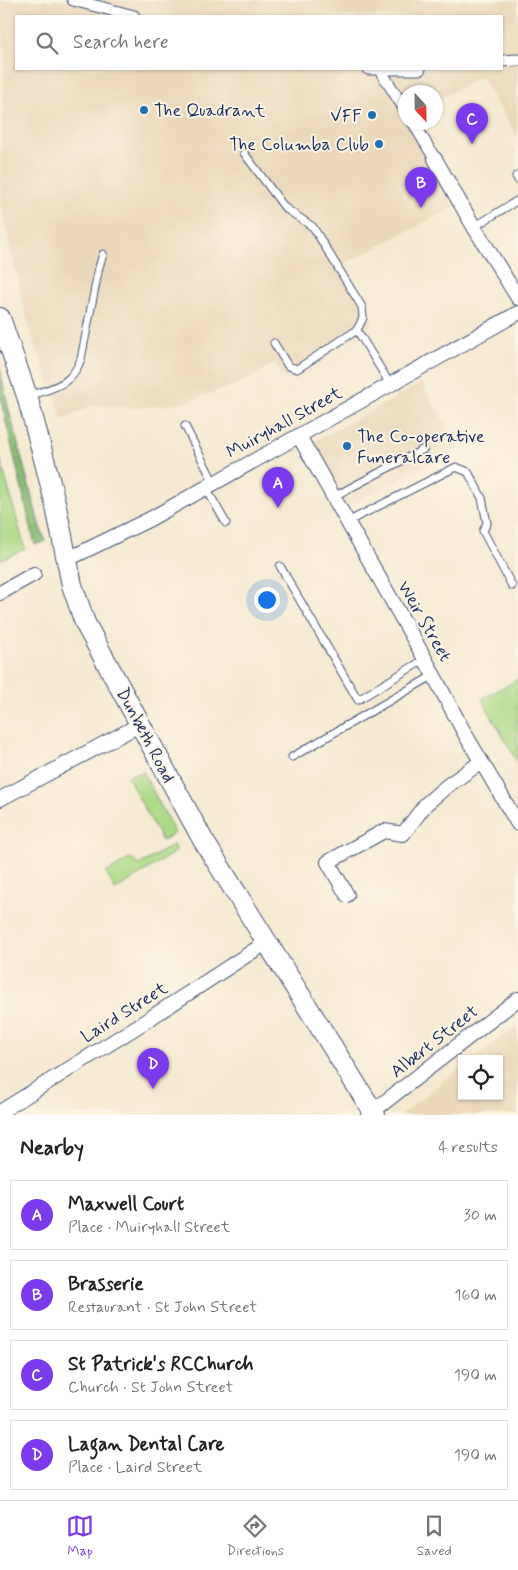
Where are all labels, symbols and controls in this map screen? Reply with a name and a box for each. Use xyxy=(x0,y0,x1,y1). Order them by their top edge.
search box xyxy=(15,15,503,70)
icon: search xyxy=(33,29,61,57)
text: Search here xyxy=(73,30,169,55)
north arrow xyxy=(398,85,443,130)
place label: The Quadrant xyxy=(154,99,266,123)
pin: C xyxy=(456,103,488,144)
marker: The Quadrant xyxy=(138,104,150,116)
place label: VFF xyxy=(330,104,362,128)
marker: VFF xyxy=(366,109,378,121)
place label: The Columba Club xyxy=(229,133,369,157)
marker: The Columba Club xyxy=(373,138,385,150)
pin: B xyxy=(405,167,437,208)
street label: Muiryhall Street xyxy=(222,381,347,465)
place label: The Co-operative Funeralcare xyxy=(357,425,485,470)
marker: The Co-operative Funeralcare xyxy=(341,440,353,452)
pin: A xyxy=(262,467,294,508)
street label: Weir Street xyxy=(391,577,457,667)
your location xyxy=(254,587,280,613)
street label: Dunbeth Road xyxy=(110,684,180,787)
street label: Laird Street xyxy=(77,977,173,1049)
street label: Albert Street xyxy=(386,1000,483,1084)
pin: D xyxy=(137,1048,169,1089)
map controls xyxy=(458,1055,503,1100)
button: locate xyxy=(458,1055,503,1100)
text: Nearby xyxy=(20,1134,84,1162)
text: 4 results xyxy=(438,1137,498,1158)
text: Maxwell Court xyxy=(68,1192,184,1217)
text: A xyxy=(32,1205,42,1226)
text: 30 m xyxy=(464,1205,497,1226)
text: Place · Muiryhall Street xyxy=(68,1217,230,1238)
text: Brasserie xyxy=(68,1272,144,1297)
text: B xyxy=(32,1285,42,1306)
text: 160 m xyxy=(454,1285,497,1306)
text: Restaurant · St John Street xyxy=(68,1297,257,1318)
text: St Patrick's RCChurch xyxy=(68,1352,253,1377)
text: C xyxy=(31,1365,43,1386)
text: 190 m xyxy=(454,1365,497,1386)
text: Church · St John Street xyxy=(68,1377,233,1398)
text: Lagan Dental Care xyxy=(68,1432,224,1457)
text: D xyxy=(31,1445,43,1466)
text: 190 m xyxy=(454,1445,497,1466)
text: Place · Laird Street xyxy=(68,1457,202,1478)
tab: Map xyxy=(66,1512,94,1560)
tab: Directions xyxy=(227,1512,284,1560)
tab: Saved xyxy=(416,1512,452,1560)

